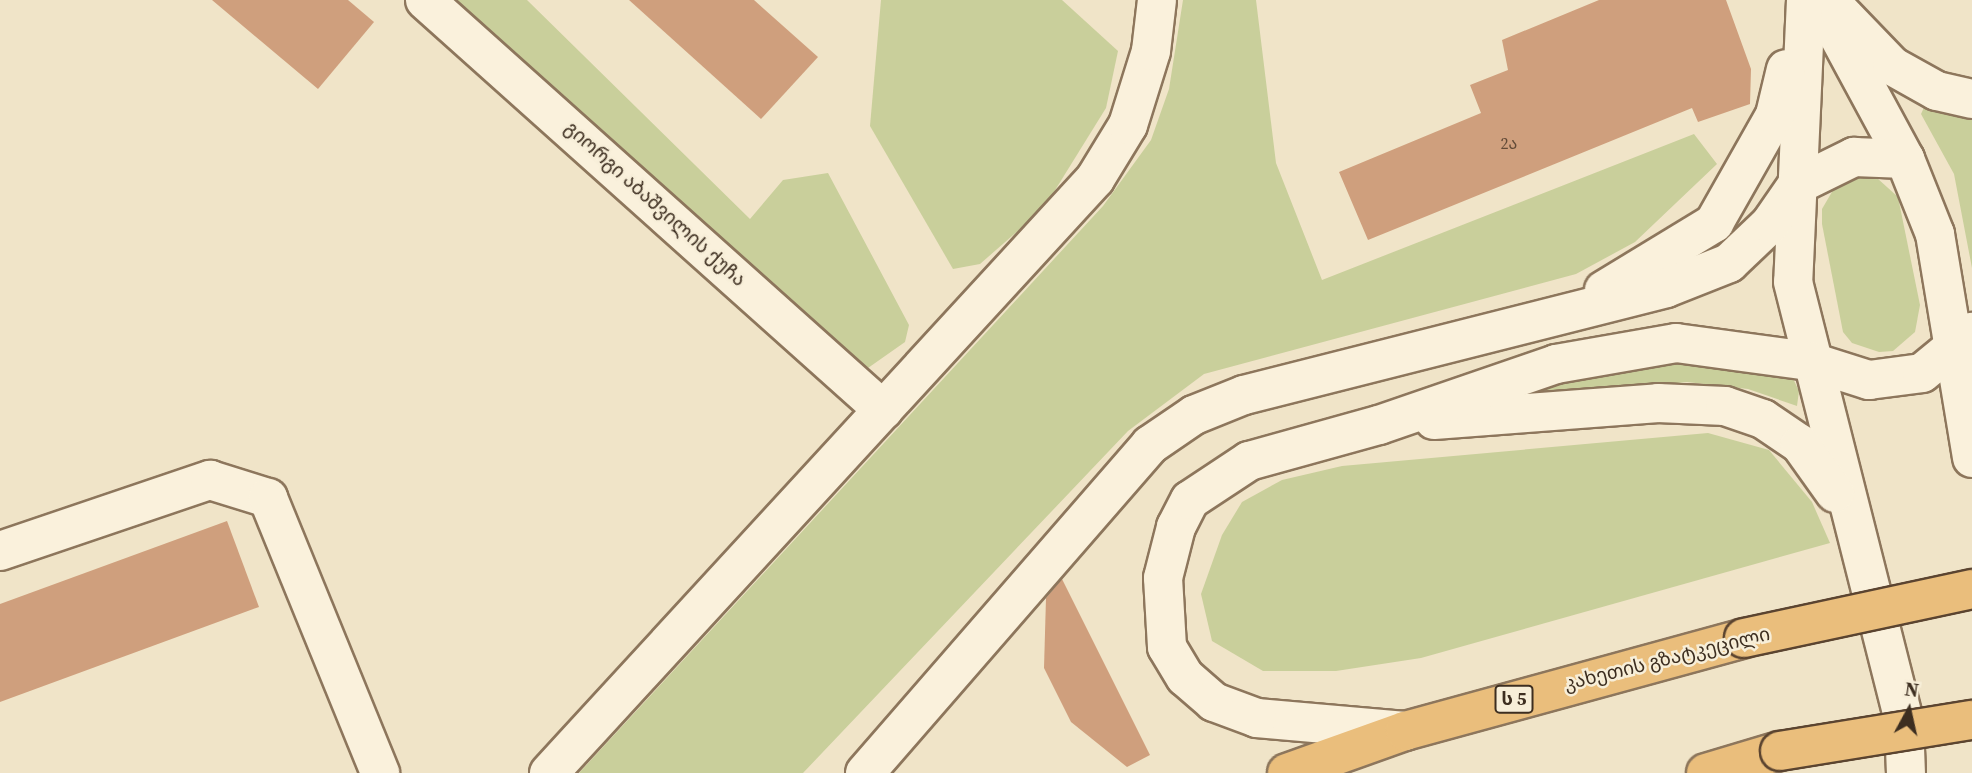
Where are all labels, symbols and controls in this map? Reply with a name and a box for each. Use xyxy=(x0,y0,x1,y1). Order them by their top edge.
street label: გიორგი აბაშვილის ქუჩა xyxy=(560,117,750,291)
house number: 2ა xyxy=(1501,133,1517,153)
street label: კახეთის გზატკეცილი xyxy=(1562,622,1772,696)
north arrow xyxy=(1874,675,1944,745)
text: N xyxy=(1903,675,1921,703)
road number: ს 5 xyxy=(1493,684,1535,714)

